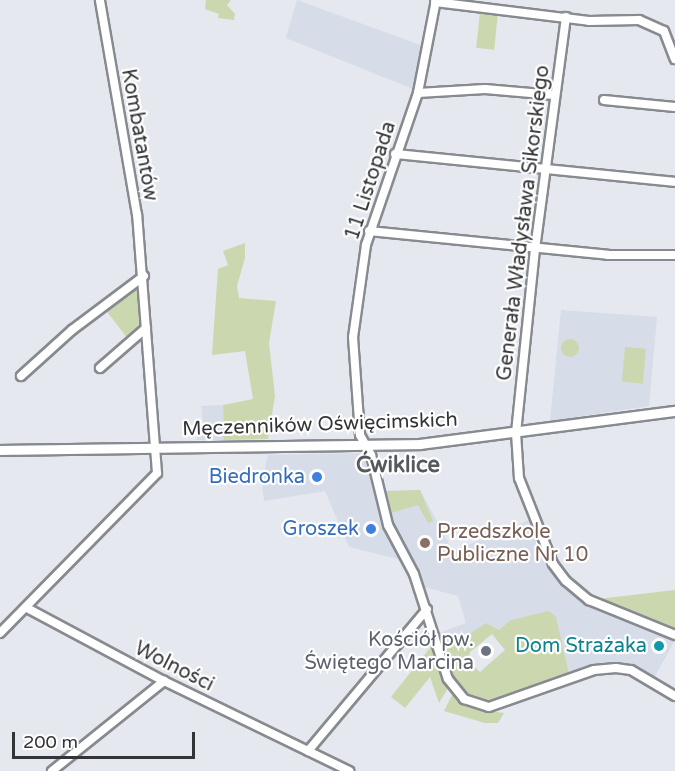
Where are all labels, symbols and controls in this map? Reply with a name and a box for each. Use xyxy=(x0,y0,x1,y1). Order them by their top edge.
street label: Generała Władysława Sikorskiego xyxy=(493,64,555,382)
street label: Kombatantów xyxy=(116,67,162,203)
street label: 11 Listopada xyxy=(340,118,402,244)
street label: Męczenników Oświęcimskich xyxy=(182,408,458,442)
district label: Ćwiklice xyxy=(356,453,440,479)
place label: Biedronka xyxy=(209,465,305,489)
marker: Biedronka xyxy=(310,470,324,484)
place label: Groszek xyxy=(283,517,359,541)
place label: Przedszkole Publiczne Nr 10 xyxy=(437,520,588,567)
marker: Groszek xyxy=(364,522,378,536)
marker: Przedszkole Publiczne Nr 10 xyxy=(418,536,432,550)
place label: Kościół pw. Świętego Marcina xyxy=(304,628,474,675)
place label: Dom Strażaka xyxy=(515,634,647,658)
street label: Wolności xyxy=(130,637,218,697)
marker: Dom Strażaka xyxy=(652,639,666,653)
marker: Kościół pw. Świętego Marcina xyxy=(479,644,493,658)
scale bar xyxy=(15,720,198,758)
text: 200 m xyxy=(23,731,78,753)

